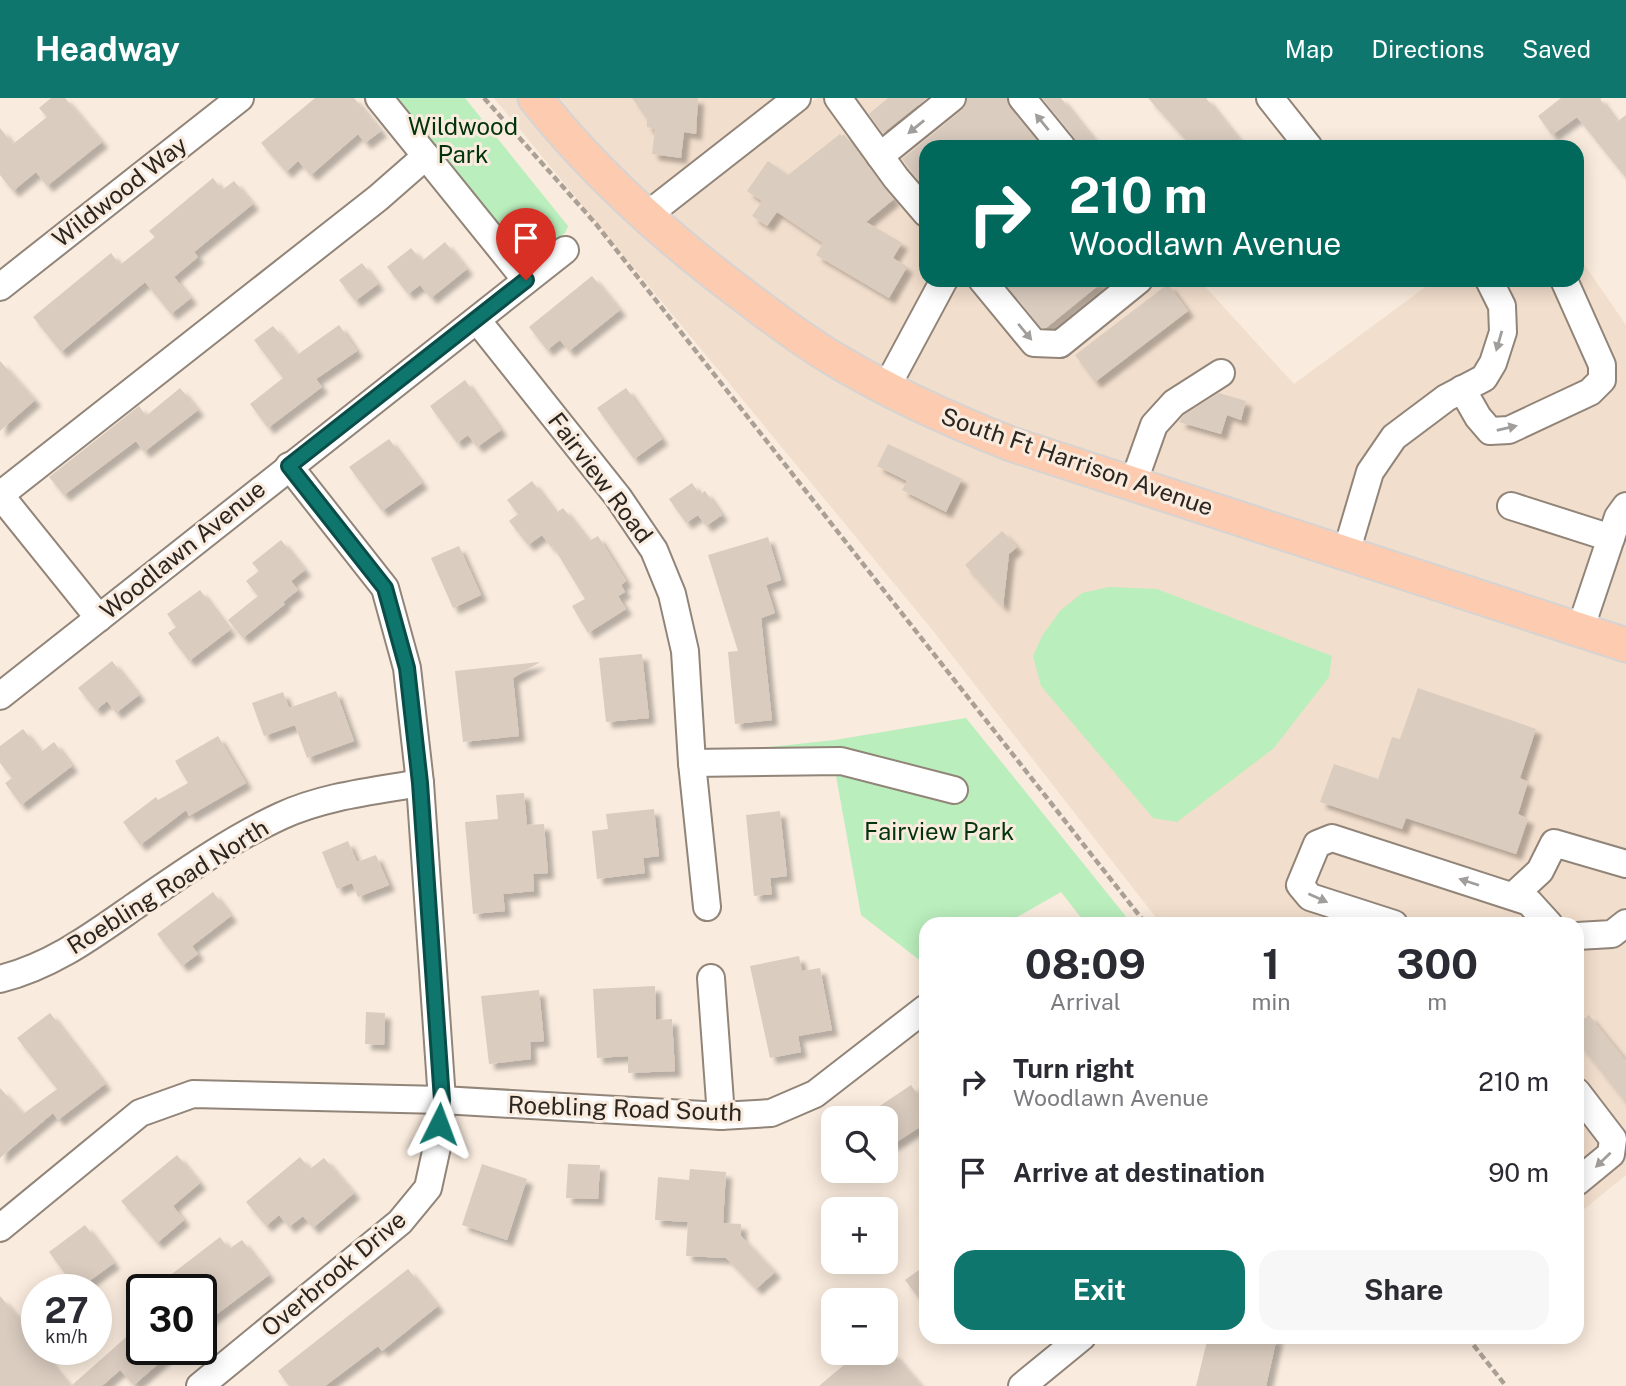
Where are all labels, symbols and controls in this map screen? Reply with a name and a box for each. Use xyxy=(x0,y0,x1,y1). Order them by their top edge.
text: Headway xyxy=(35,30,180,68)
text: Map xyxy=(1285,35,1334,63)
text: Directions xyxy=(1372,35,1484,63)
text: Saved xyxy=(1522,35,1591,63)
park label: Wildwood Park xyxy=(408,112,518,168)
one-way arrow xyxy=(1035,114,1050,131)
one-way arrow xyxy=(907,119,924,134)
street label: Wildwood Way xyxy=(47,130,192,252)
text: 210 m xyxy=(1069,166,1208,224)
icon: right xyxy=(954,168,1045,259)
pin xyxy=(496,208,556,280)
icon: arrive xyxy=(507,219,545,257)
text: Woodlawn Avenue xyxy=(1069,225,1341,262)
one-way arrow xyxy=(1018,323,1033,341)
one-way arrow xyxy=(1494,331,1504,352)
street label: South Ft Harrison Avenue xyxy=(938,401,1217,521)
street label: Fairview Road xyxy=(543,407,659,548)
one-way arrow xyxy=(1497,422,1519,433)
street label: Woodlawn Avenue xyxy=(94,474,271,624)
street label: Roebling Road North xyxy=(62,813,273,959)
park label: Fairview Park xyxy=(864,817,1014,845)
one-way arrow xyxy=(1459,877,1480,887)
one-way arrow xyxy=(1308,893,1329,904)
text: 08:09 xyxy=(1025,939,1146,988)
text: 1 xyxy=(1262,939,1280,988)
text: 300 xyxy=(1396,939,1478,988)
text: Arrival xyxy=(1050,988,1121,1015)
text: min xyxy=(1252,988,1291,1015)
text: m xyxy=(1427,988,1447,1015)
text: Turn right xyxy=(1013,1053,1135,1084)
icon: right xyxy=(954,1063,992,1101)
text: 210 m xyxy=(1478,1066,1549,1097)
text: Woodlawn Avenue xyxy=(1013,1084,1209,1111)
position arrow xyxy=(402,1087,476,1161)
street label: Roebling Road South xyxy=(507,1090,743,1126)
map controls xyxy=(821,1106,898,1365)
button: search xyxy=(821,1106,898,1183)
one-way arrow xyxy=(1594,1152,1611,1168)
icon: arrive xyxy=(954,1154,992,1192)
text: Arrive at destination xyxy=(1013,1157,1265,1188)
text: 90 m xyxy=(1488,1157,1549,1188)
button: + xyxy=(821,1197,898,1274)
street label: Overbrook Drive xyxy=(255,1205,411,1342)
button: Exit xyxy=(954,1250,1245,1330)
button: Share xyxy=(1259,1250,1549,1330)
speed limit sign: 30 xyxy=(126,1274,217,1365)
button: − xyxy=(821,1288,898,1365)
text: 27 xyxy=(44,1290,89,1331)
text: km/h xyxy=(45,1326,88,1347)

